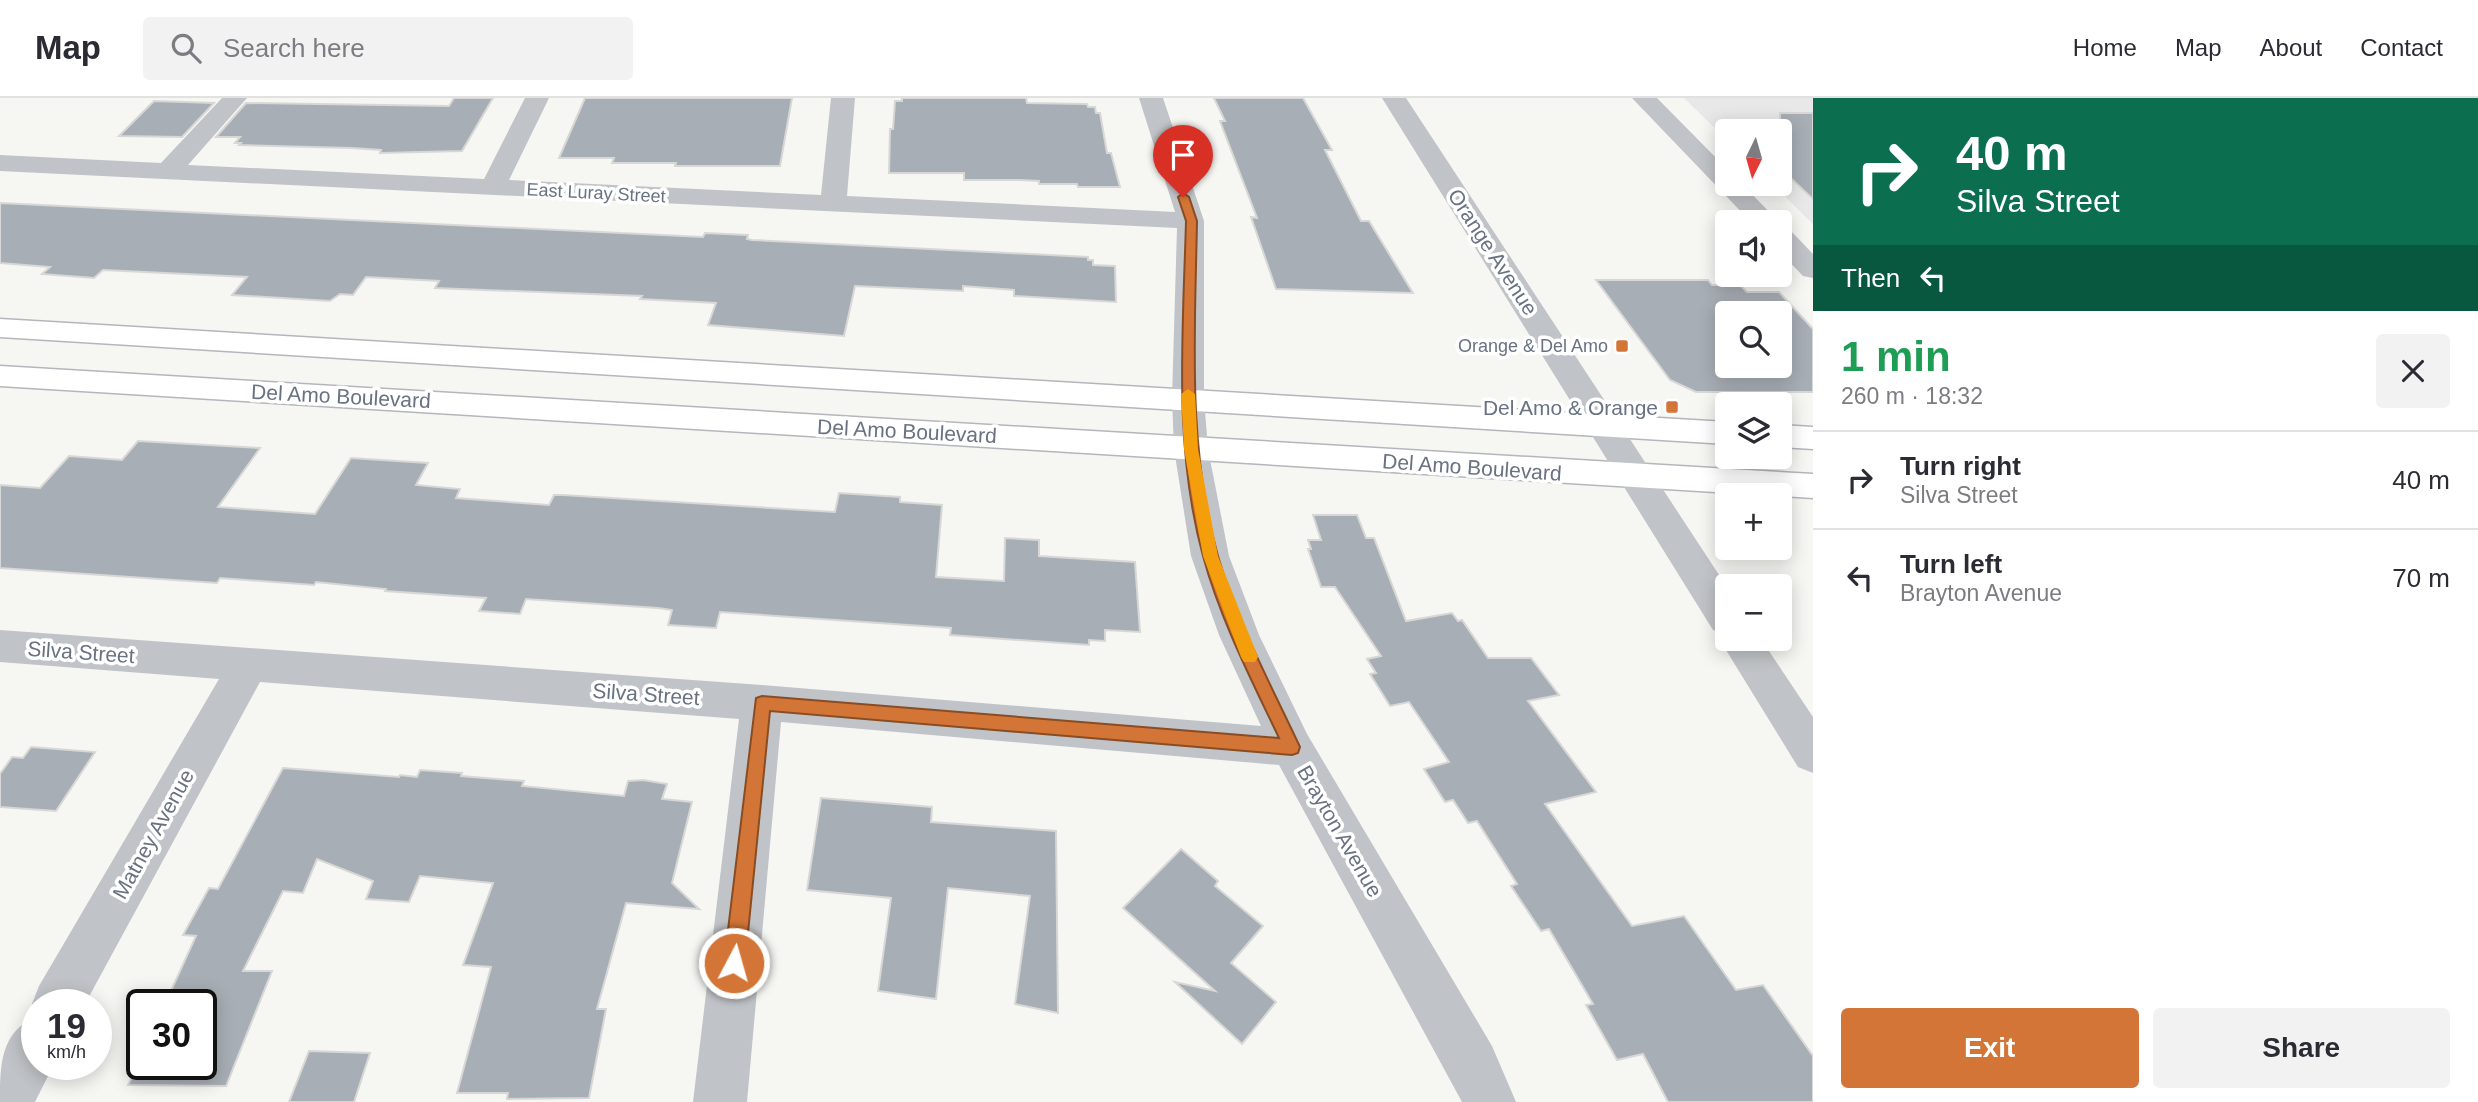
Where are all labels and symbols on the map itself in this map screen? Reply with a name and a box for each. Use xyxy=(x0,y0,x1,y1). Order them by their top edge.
north arrow xyxy=(1715,119,1792,196)
pin xyxy=(1153,125,1213,197)
street label: East Luray Street xyxy=(526,179,666,207)
street label: Orange Avenue xyxy=(1444,185,1542,319)
place label: Orange & Del Amo xyxy=(1458,336,1608,356)
marker: Orange & Del Amo xyxy=(1614,338,1630,354)
street label: Del Amo Boulevard xyxy=(251,380,431,412)
place label: Del Amo & Orange xyxy=(1483,396,1658,419)
marker: Del Amo & Orange xyxy=(1664,399,1680,415)
street label: Del Amo Boulevard xyxy=(817,415,997,447)
street label: Del Amo Boulevard xyxy=(1382,449,1562,485)
street label: Silva Street xyxy=(27,637,136,667)
street label: Silva Street xyxy=(592,679,701,709)
street label: Brayton Avenue xyxy=(1293,761,1387,901)
street label: Matney Avenue xyxy=(108,765,198,903)
position arrow xyxy=(697,926,771,1000)
speed limit sign: 30 xyxy=(126,989,217,1080)

